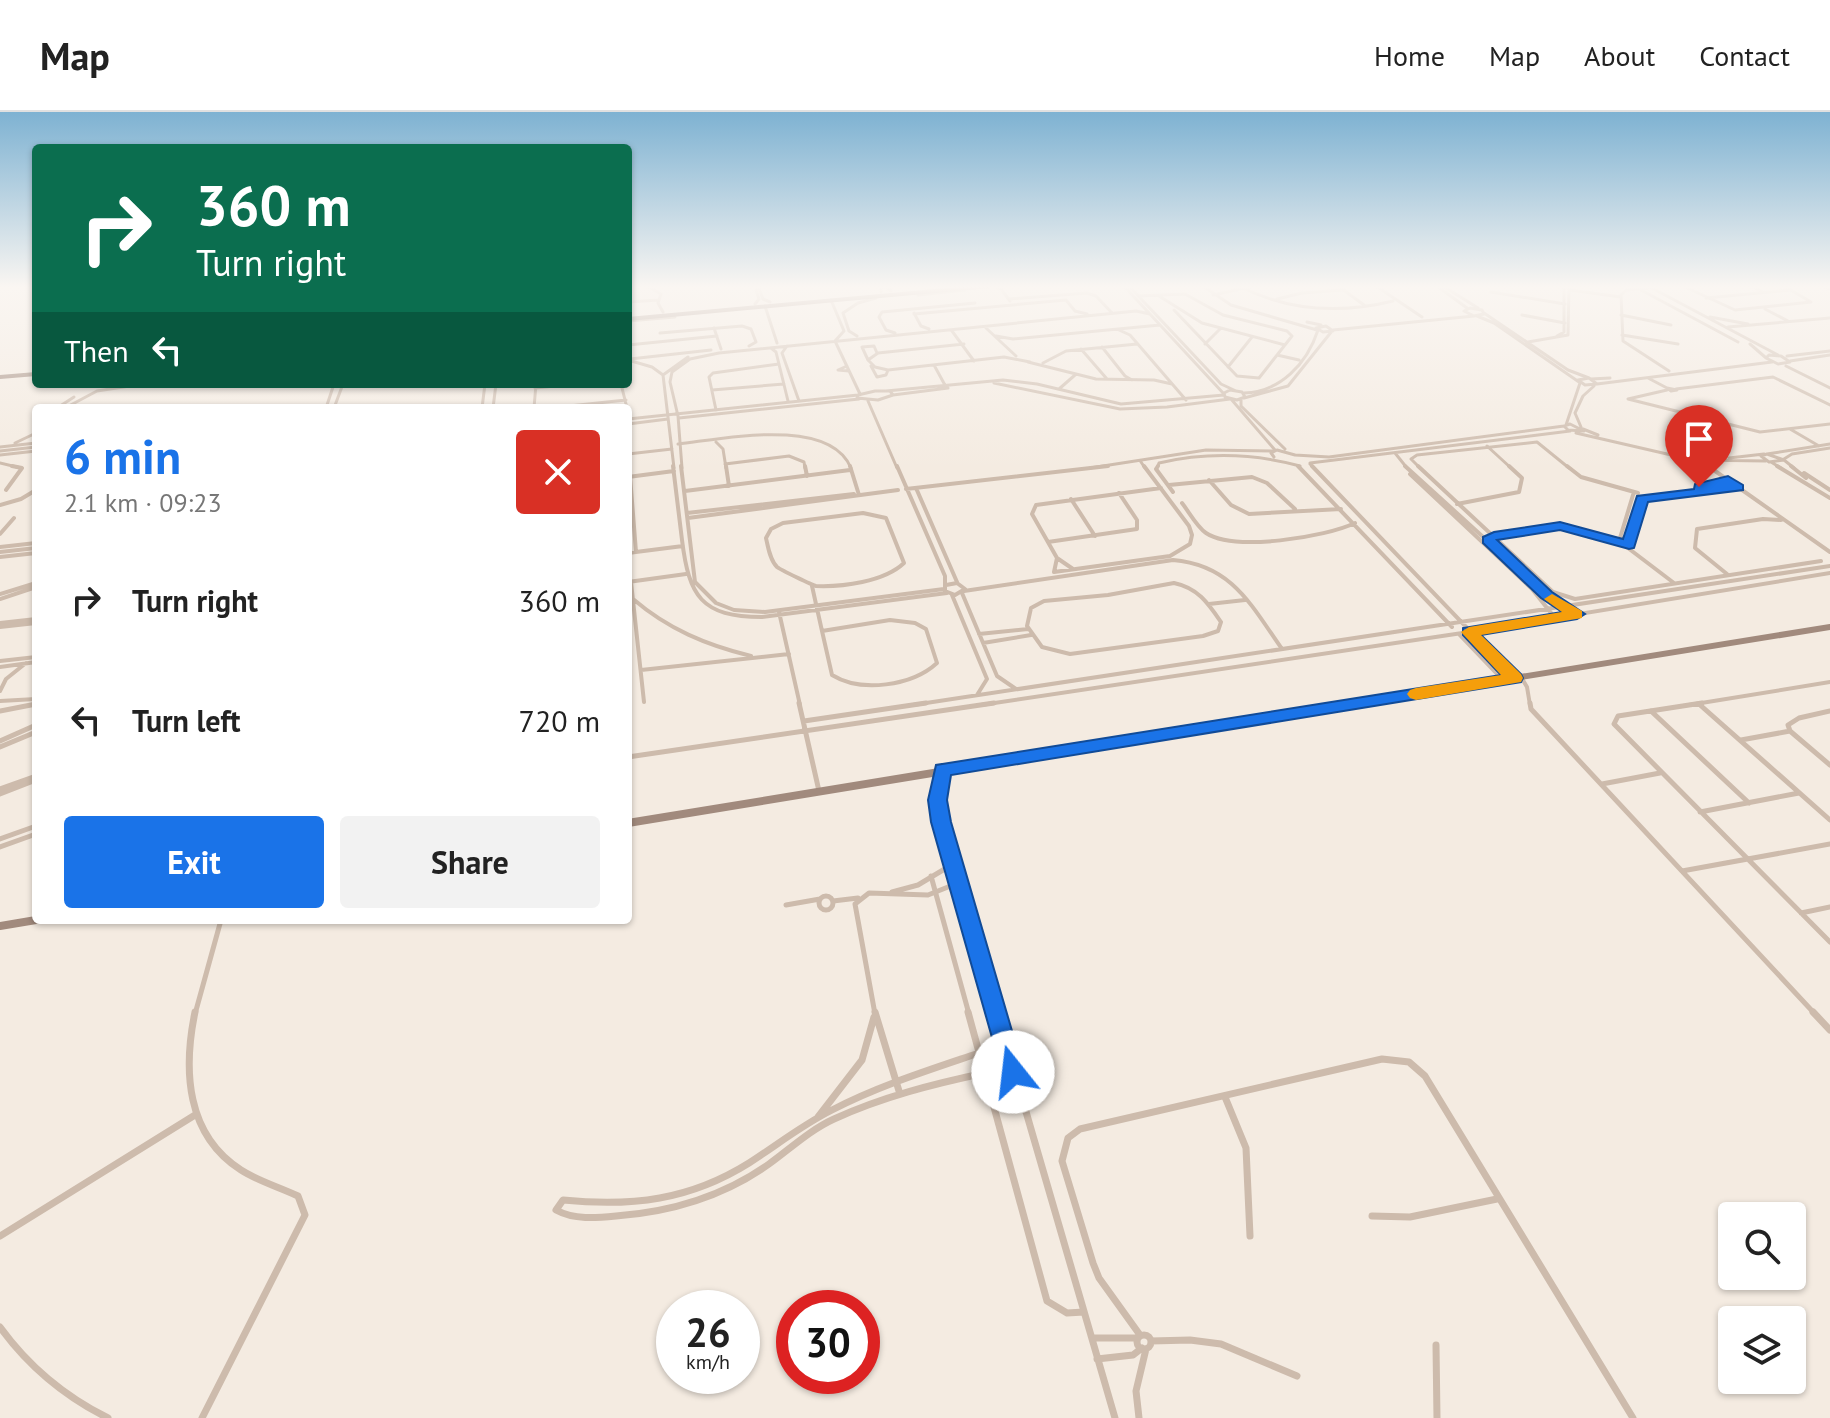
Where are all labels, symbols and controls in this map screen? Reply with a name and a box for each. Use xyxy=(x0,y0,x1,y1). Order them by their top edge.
text: Map xyxy=(40,31,110,80)
text: Home xyxy=(1374,37,1445,74)
text: Map xyxy=(1489,37,1540,74)
text: About xyxy=(1584,37,1655,74)
text: Contact xyxy=(1699,37,1790,74)
text: 360 m xyxy=(196,169,351,241)
icon: right xyxy=(64,176,168,280)
text: Turn right xyxy=(196,239,346,286)
icon: left xyxy=(145,328,189,372)
text: Then xyxy=(64,331,129,370)
pin xyxy=(1665,405,1733,487)
icon: arrive xyxy=(1677,417,1721,461)
text: 6 min xyxy=(64,425,181,487)
button: close xyxy=(516,430,600,514)
text: 2.1 km · 09:23 xyxy=(64,486,222,519)
icon: right xyxy=(64,578,108,622)
text: Turn right xyxy=(132,581,258,620)
text: 360 m xyxy=(519,581,600,620)
icon: left xyxy=(64,698,108,742)
text: Turn left xyxy=(132,701,240,740)
text: 720 m xyxy=(519,701,600,740)
button: Exit xyxy=(64,816,324,908)
button: Share xyxy=(340,816,600,908)
position arrow xyxy=(971,1030,1055,1114)
map controls xyxy=(1718,1202,1806,1394)
button: search xyxy=(1718,1202,1806,1290)
speed limit sign: 30 xyxy=(776,1290,880,1394)
text: 26 xyxy=(685,1306,731,1358)
button: layers xyxy=(1718,1306,1806,1394)
text: km/h xyxy=(686,1349,730,1375)

